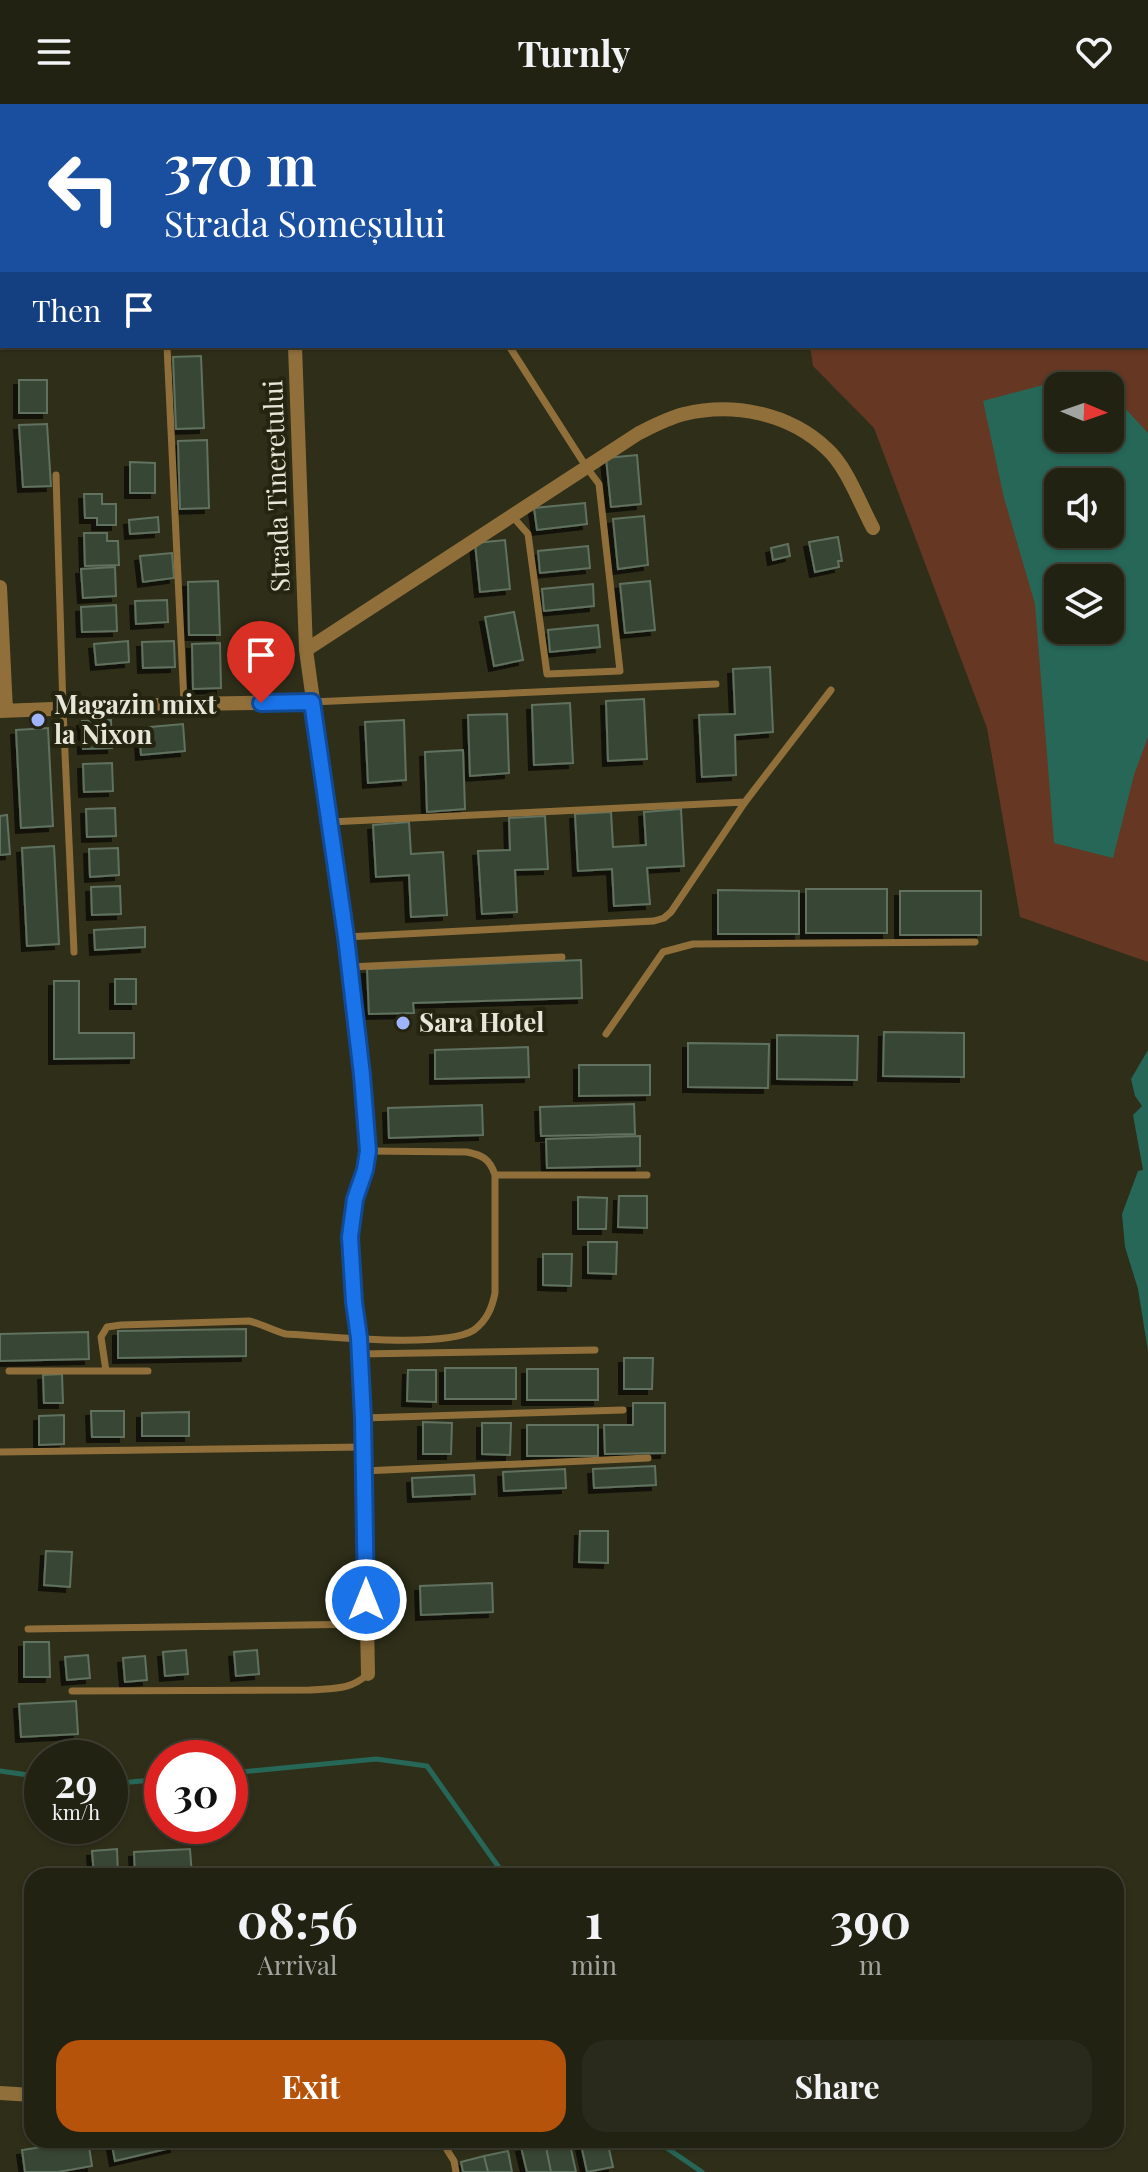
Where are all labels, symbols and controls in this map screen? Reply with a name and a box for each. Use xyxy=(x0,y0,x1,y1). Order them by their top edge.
text: Turnly xyxy=(517,28,631,76)
icon: menu xyxy=(32,30,76,74)
icon: heart xyxy=(1072,30,1116,74)
text: 370 m xyxy=(164,126,317,201)
icon: left xyxy=(32,136,136,240)
text: Strada Someșului xyxy=(164,198,446,246)
icon: arrive xyxy=(117,288,161,332)
text: Then xyxy=(32,290,101,330)
north arrow xyxy=(1044,372,1124,452)
map controls xyxy=(1044,372,1124,644)
street label: Strada Tineretului xyxy=(254,379,297,593)
button: sound xyxy=(1044,468,1124,548)
button: layers xyxy=(1044,564,1124,644)
pin xyxy=(227,621,295,703)
icon: arrive xyxy=(239,633,283,677)
place label: Magazin mixt la Nixon xyxy=(54,686,217,751)
marker: Magazin mixt la Nixon xyxy=(29,711,47,729)
place label: Sara Hotel xyxy=(419,1004,544,1039)
marker: Sara Hotel xyxy=(394,1014,412,1032)
position arrow xyxy=(324,1558,408,1642)
speed limit sign: 30 xyxy=(144,1740,248,1844)
text: 29 xyxy=(54,1755,98,1808)
text: km/h xyxy=(52,1798,100,1825)
text: 08:56 xyxy=(237,1887,358,1951)
text: 1 xyxy=(585,1887,603,1951)
text: 390 xyxy=(830,1887,911,1951)
text: Arrival xyxy=(257,1947,337,1982)
text: min xyxy=(571,1947,617,1982)
text: m xyxy=(859,1947,882,1982)
button: Exit xyxy=(56,2040,566,2132)
button: Share xyxy=(582,2040,1092,2132)

